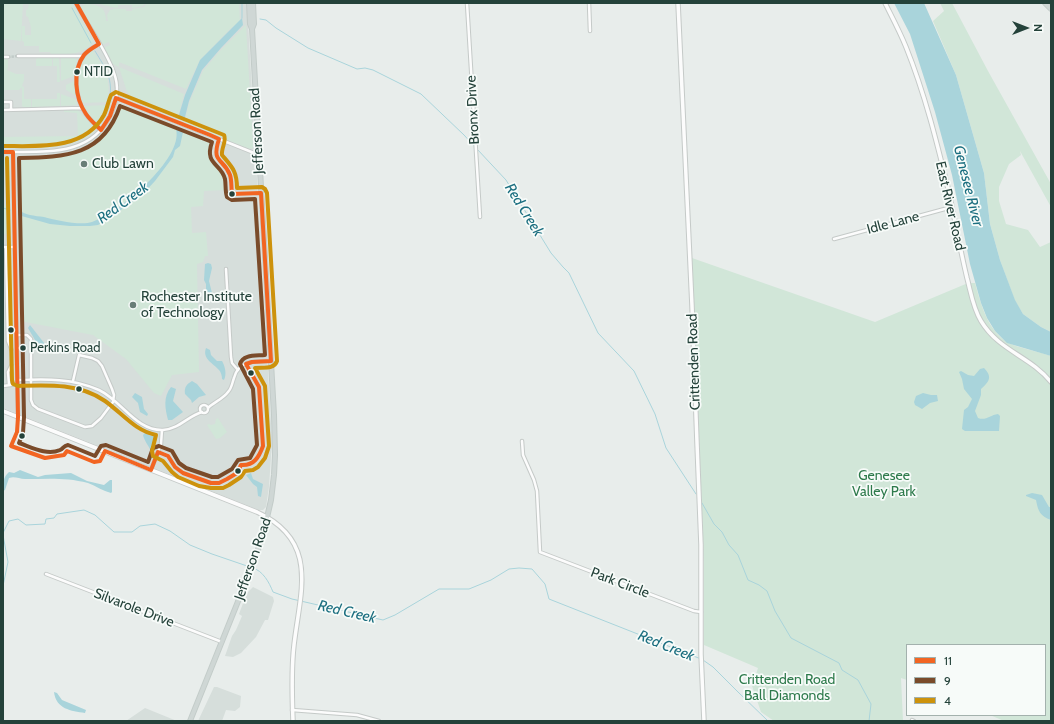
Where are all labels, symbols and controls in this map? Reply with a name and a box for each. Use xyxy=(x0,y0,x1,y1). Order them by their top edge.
north arrow xyxy=(1006,8,1046,48)
text: N xyxy=(1031,24,1045,32)
place label: NTID xyxy=(84,64,113,80)
marker: NTID xyxy=(72,67,82,77)
street label: Bronx Drive xyxy=(463,75,483,145)
street label: Jefferson Road xyxy=(246,88,268,174)
water label: Genesee River xyxy=(949,144,987,228)
place label: Club Lawn xyxy=(92,156,154,172)
marker: Club Lawn xyxy=(79,159,89,169)
street label: East River Road xyxy=(932,160,968,252)
water label: Red Creek xyxy=(94,178,152,228)
water label: Red Creek xyxy=(501,180,547,240)
unlabelled marker xyxy=(227,189,237,199)
street label: Idle Lane xyxy=(865,208,921,238)
place label: Rochester Institute of Technology xyxy=(141,289,252,322)
marker: Rochester Institute of Technology xyxy=(128,300,138,310)
street label: Crittenden Road xyxy=(684,313,704,411)
unlabelled marker xyxy=(6,325,16,335)
place label: Perkins Road xyxy=(30,340,100,356)
marker: Perkins Road xyxy=(18,343,28,353)
unlabelled marker xyxy=(246,368,256,378)
unlabelled marker xyxy=(74,384,84,394)
unlabelled marker xyxy=(17,431,27,441)
unlabelled marker xyxy=(233,466,243,476)
park label: Genesee Valley Park xyxy=(852,468,916,500)
street label: Jefferson Road xyxy=(231,516,275,602)
street label: Park Circle xyxy=(588,564,652,602)
street label: Silvarole Drive xyxy=(91,585,177,631)
water label: Red Creek xyxy=(316,597,378,627)
water label: Red Creek xyxy=(635,627,697,665)
legend xyxy=(906,644,1046,716)
text: 11 xyxy=(944,653,952,668)
park label: Crittenden Road Ball Diamonds xyxy=(739,672,835,704)
text: 9 xyxy=(944,673,951,688)
text: 4 xyxy=(944,693,951,708)

